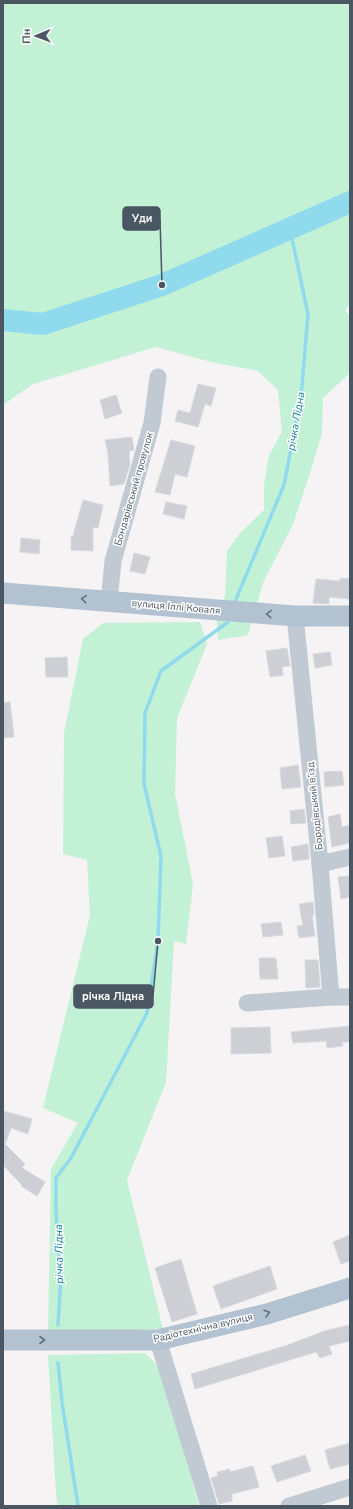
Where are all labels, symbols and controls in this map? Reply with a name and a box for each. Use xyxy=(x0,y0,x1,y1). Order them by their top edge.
north arrow xyxy=(16,16,56,56)
text: Пн xyxy=(19,28,34,44)
callout: Уди xyxy=(123,207,160,230)
text: Уди xyxy=(131,211,152,226)
water label: річка Лідна xyxy=(283,390,309,452)
street label: Бондарівський провулок xyxy=(111,430,157,547)
one-way arrow xyxy=(81,595,87,604)
street label: вулиця Іллі Коваля xyxy=(131,596,221,618)
one-way arrow xyxy=(266,609,272,618)
street label: Бородівський в’їзд xyxy=(303,761,327,851)
callout: річка Лідна xyxy=(74,985,153,1008)
text: річка Лідна xyxy=(82,989,144,1004)
water label: річка Лідна xyxy=(51,1224,67,1284)
one-way arrow xyxy=(263,1309,270,1318)
street label: Радіотехнічна вулиця xyxy=(152,1310,254,1346)
one-way arrow xyxy=(39,1336,45,1344)

